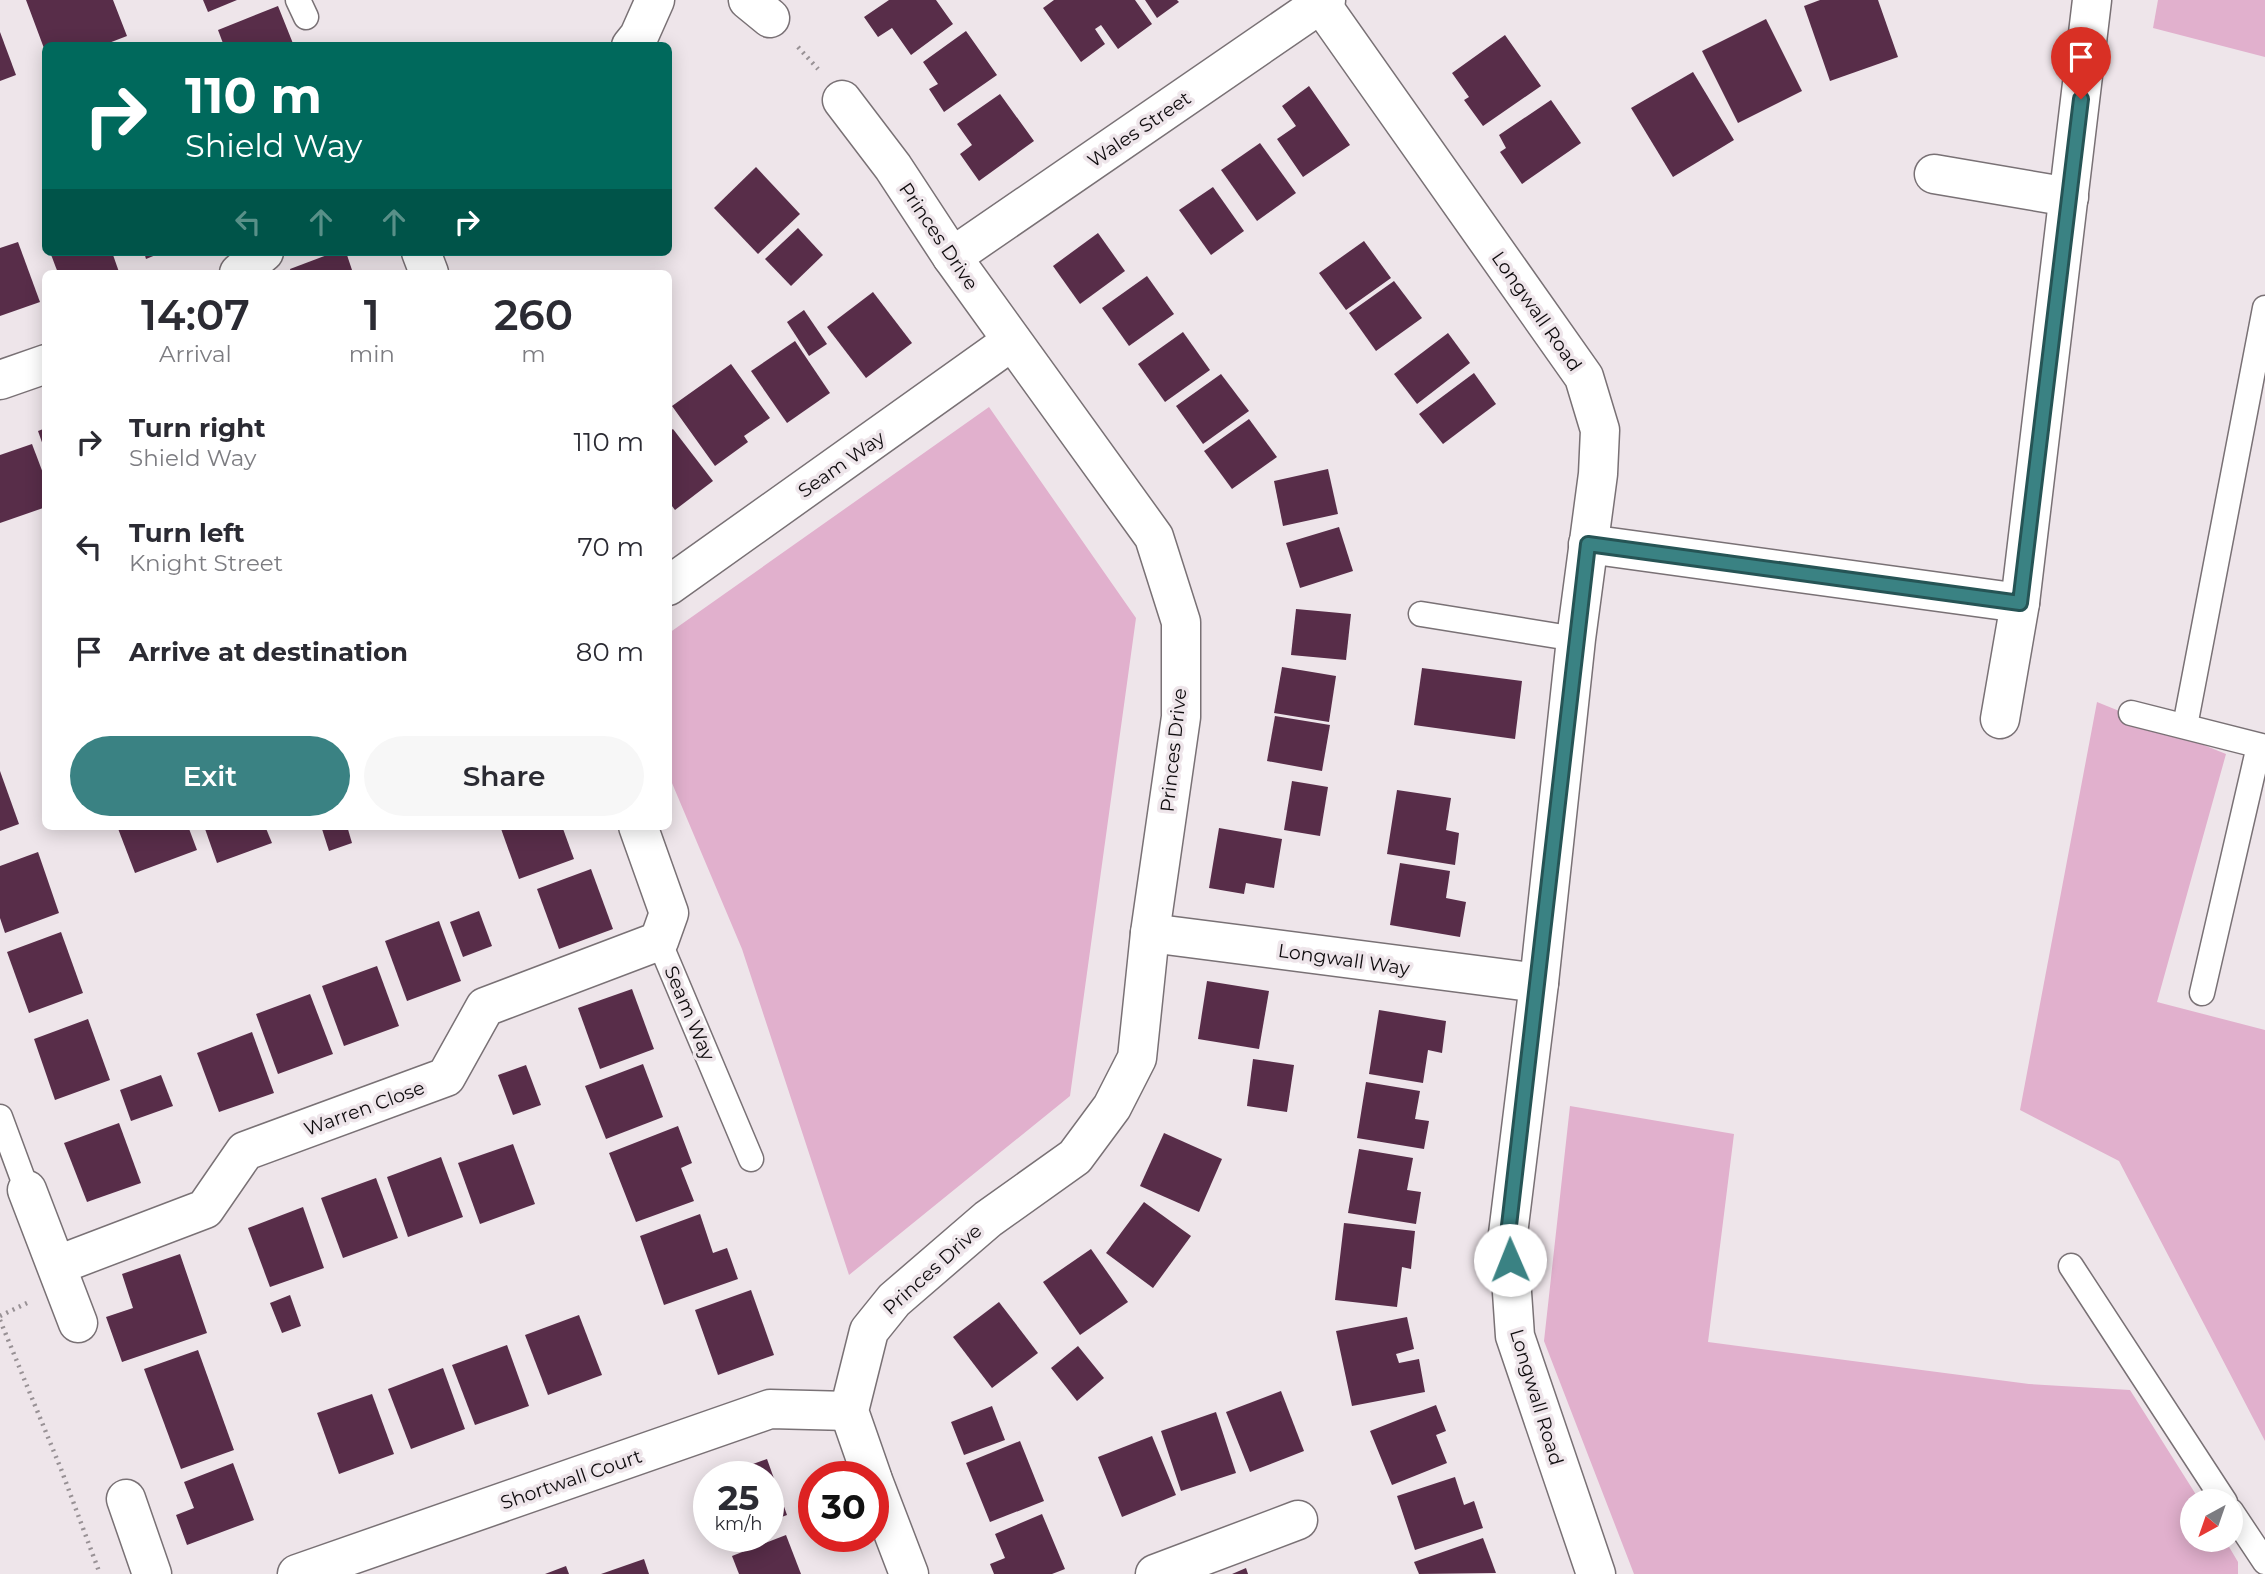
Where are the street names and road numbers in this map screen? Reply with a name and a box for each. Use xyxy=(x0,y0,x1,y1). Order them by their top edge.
street label: Wales Street xyxy=(1083,86,1196,172)
street label: Princes Drive xyxy=(894,178,983,294)
street label: Longwall Road xyxy=(1487,247,1587,376)
street label: Seam Way xyxy=(794,426,890,503)
street label: Princes Drive xyxy=(1156,687,1191,813)
street label: Longwall Way xyxy=(1277,939,1412,980)
street label: Seam Way xyxy=(659,962,720,1065)
street label: Warren Close xyxy=(301,1076,428,1141)
street label: Princes Drive xyxy=(878,1219,986,1320)
street label: Longwall Road xyxy=(1505,1326,1568,1468)
street label: Shortwall Court xyxy=(497,1444,645,1514)

